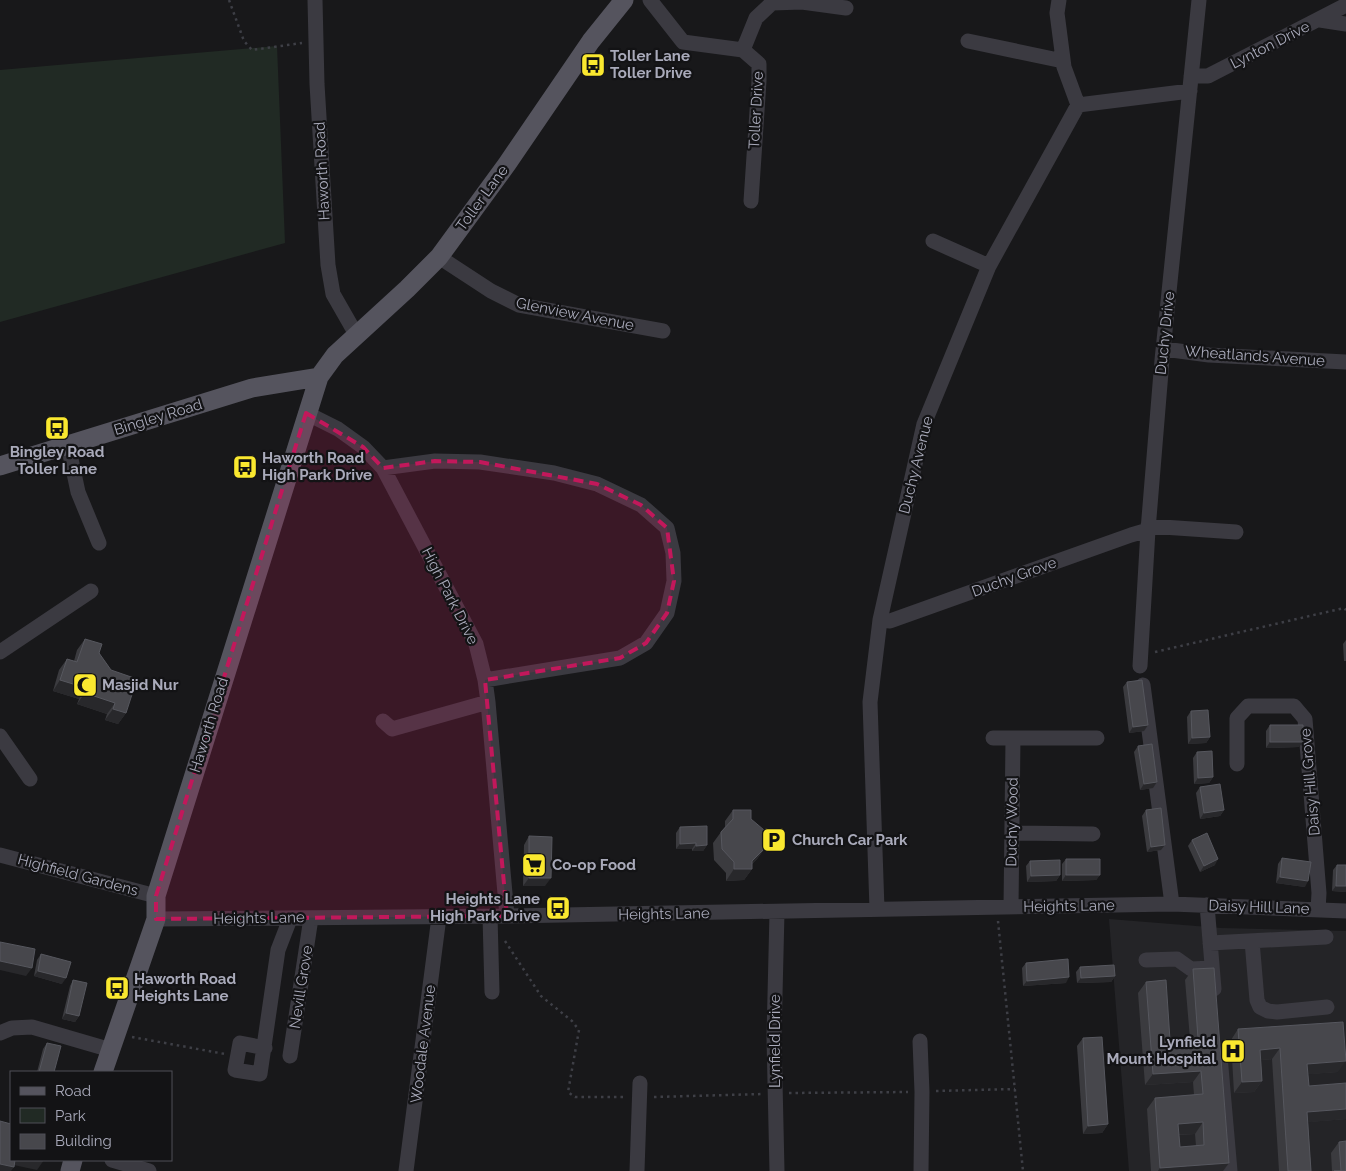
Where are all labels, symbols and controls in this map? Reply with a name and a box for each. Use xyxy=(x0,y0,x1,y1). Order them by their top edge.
street label: Lynton Drive xyxy=(1227,17,1313,73)
place label: Toller Lane Toller Drive xyxy=(610,47,692,82)
bus stop icon: Toller Lane Toller Drive xyxy=(580,52,606,78)
street label: Toller Drive xyxy=(745,70,767,149)
street label: Haworth Road xyxy=(310,121,334,221)
street label: Toller Lane xyxy=(452,162,512,234)
street label: Duchy Drive xyxy=(1152,290,1178,376)
street label: Glenview Avenue xyxy=(514,294,636,334)
street label: Wheatlands Avenue xyxy=(1185,342,1326,370)
street label: Bingley Road xyxy=(112,395,204,439)
street label: Duchy Avenue xyxy=(895,414,937,516)
bus stop icon: Bingley Road Toller Lane xyxy=(44,415,70,441)
place label: Bingley Road Toller Lane xyxy=(10,443,105,478)
place label: Haworth Road High Park Drive xyxy=(262,449,372,484)
bus stop icon: Haworth Road High Park Drive xyxy=(232,454,258,480)
street label: High Park Drive xyxy=(418,544,482,648)
street label: Duchy Grove xyxy=(969,553,1059,601)
mosque icon: Masjid Nur xyxy=(72,672,98,698)
street label: Haworth Road xyxy=(186,675,232,775)
place label: Masjid Nur xyxy=(102,676,179,694)
street label: Daisy Hill Grove xyxy=(1296,727,1324,836)
street label: Duchy Wood xyxy=(1002,777,1022,867)
parking icon: Church Car Park xyxy=(761,827,787,853)
place label: Church Car Park xyxy=(792,831,908,849)
street label: Highfield Gardens xyxy=(16,850,140,900)
supermarket icon: Co-op Food xyxy=(521,852,547,878)
place label: Co-op Food xyxy=(552,856,636,874)
place label: Heights Lane High Park Drive xyxy=(430,890,540,925)
bus stop icon: Heights Lane High Park Drive xyxy=(545,895,571,921)
street label: Heights Lane xyxy=(1023,896,1115,916)
street label: Daisy Hill Lane xyxy=(1208,896,1310,918)
street label: Heights Lane xyxy=(618,904,710,924)
street label: Heights Lane xyxy=(213,908,305,928)
street label: Nevill Grove xyxy=(286,944,316,1030)
place label: Haworth Road Heights Lane xyxy=(134,970,236,1005)
bus stop icon: Haworth Road Heights Lane xyxy=(104,975,130,1001)
street label: Woodale Avenue xyxy=(407,984,439,1104)
street label: Lynfield Drive xyxy=(766,994,784,1088)
place label: Lynfield Mount Hospital xyxy=(1106,1033,1216,1068)
hospital icon: Lynfield Mount Hospital xyxy=(1220,1038,1246,1064)
legend xyxy=(10,1071,172,1161)
text: Road xyxy=(55,1082,91,1100)
text: Park xyxy=(55,1107,86,1125)
text: Building xyxy=(55,1132,112,1150)

